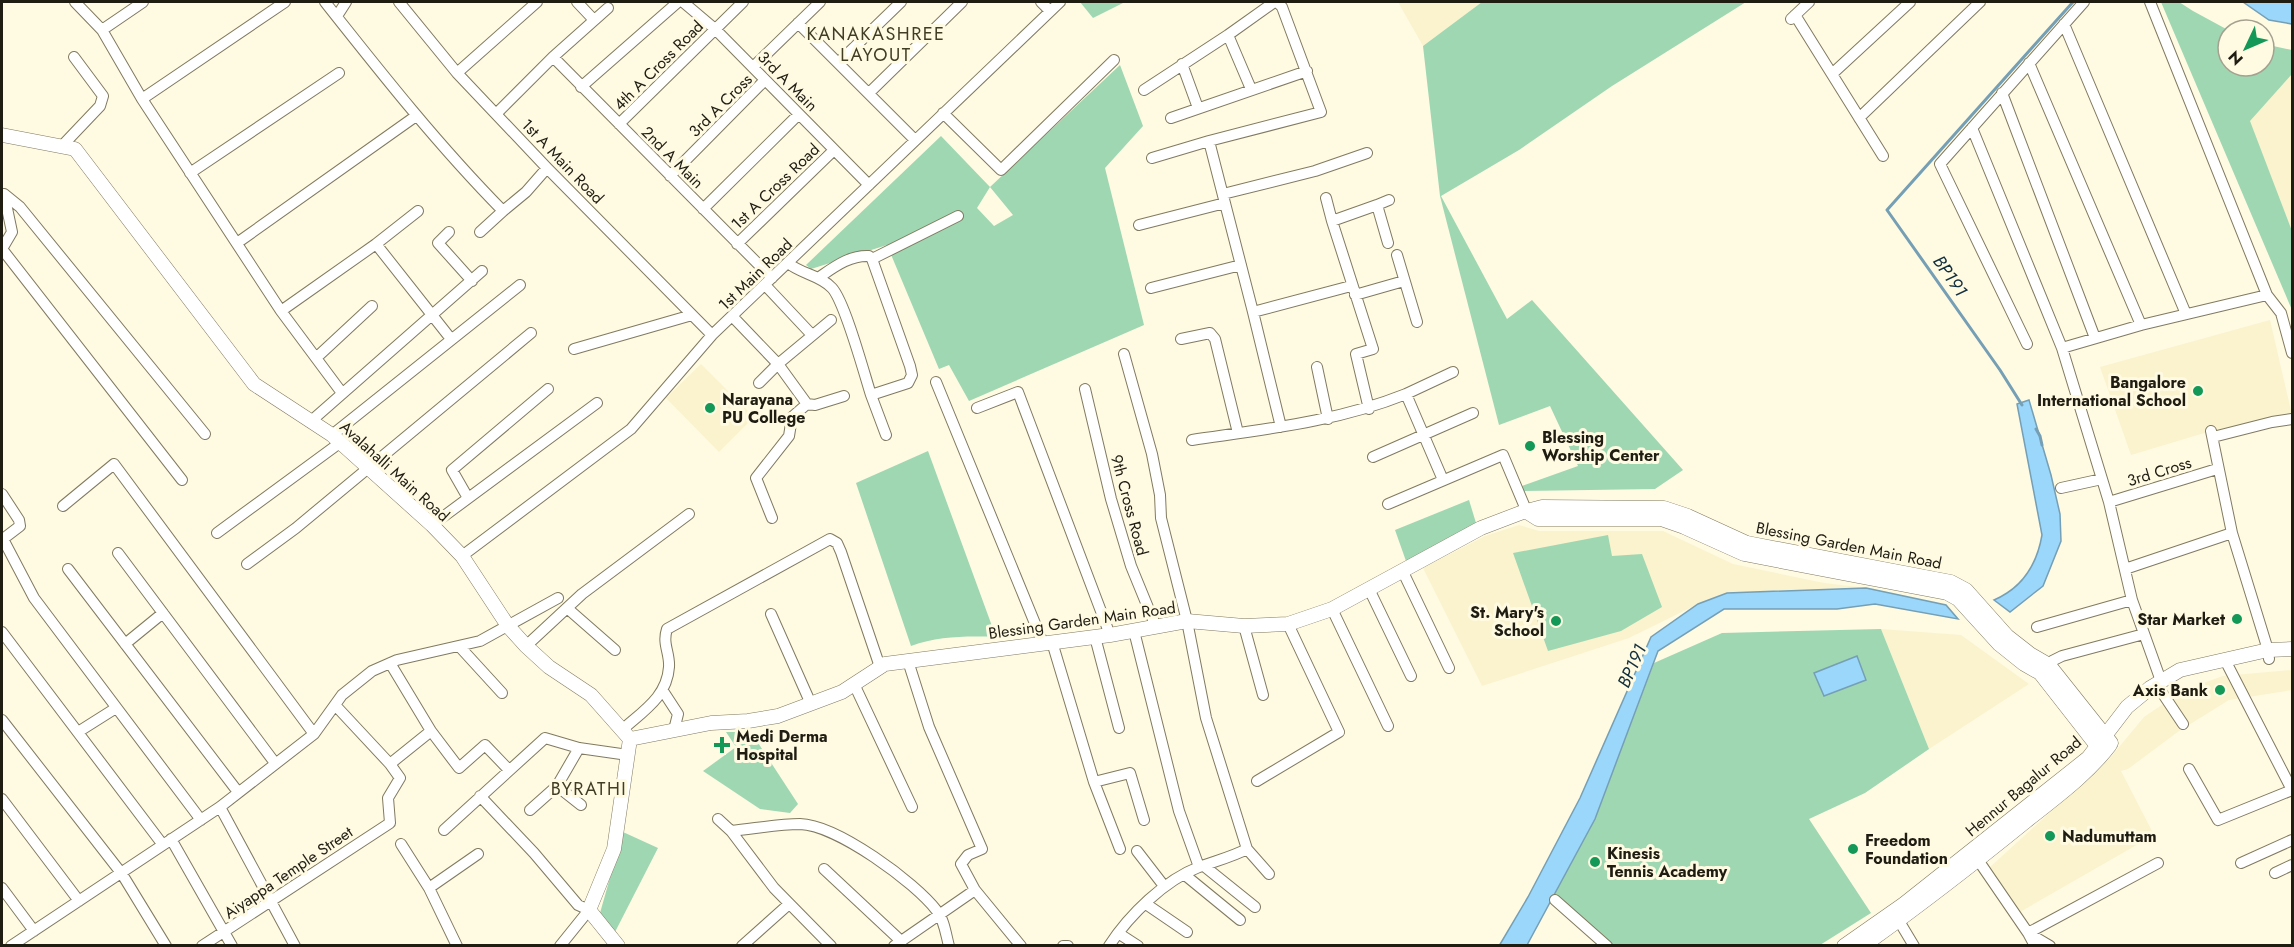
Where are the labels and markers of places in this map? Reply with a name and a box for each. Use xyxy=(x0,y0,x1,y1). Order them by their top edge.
place label: Bangalore International School xyxy=(2037,371,2186,412)
marker: Bangalore International School xyxy=(2191,384,2205,398)
place label: Narayana PU College xyxy=(722,388,805,429)
marker: Narayana PU College xyxy=(703,401,717,415)
place label: Blessing Worship Center xyxy=(1542,426,1660,467)
marker: Blessing Worship Center xyxy=(1523,439,1537,453)
place label: St. Mary's School xyxy=(1470,601,1544,642)
place label: Star Market xyxy=(2137,608,2226,631)
marker: Star Market xyxy=(2230,612,2244,626)
marker: St. Mary's School xyxy=(1549,614,1563,628)
place label: Axis Bank xyxy=(2132,679,2209,702)
marker: Axis Bank xyxy=(2213,683,2227,697)
place label: Medi Derma Hospital xyxy=(736,725,828,766)
marker: Medi Derma Hospital xyxy=(713,736,731,754)
place label: Nadumuttam xyxy=(2062,825,2157,848)
place label: Freedom Foundation xyxy=(1865,829,1948,870)
marker: Nadumuttam xyxy=(2043,829,2057,843)
place label: Kinesis Tennis Academy xyxy=(1607,842,1728,883)
marker: Freedom Foundation xyxy=(1846,842,1860,856)
marker: Kinesis Tennis Academy xyxy=(1588,855,1602,869)

